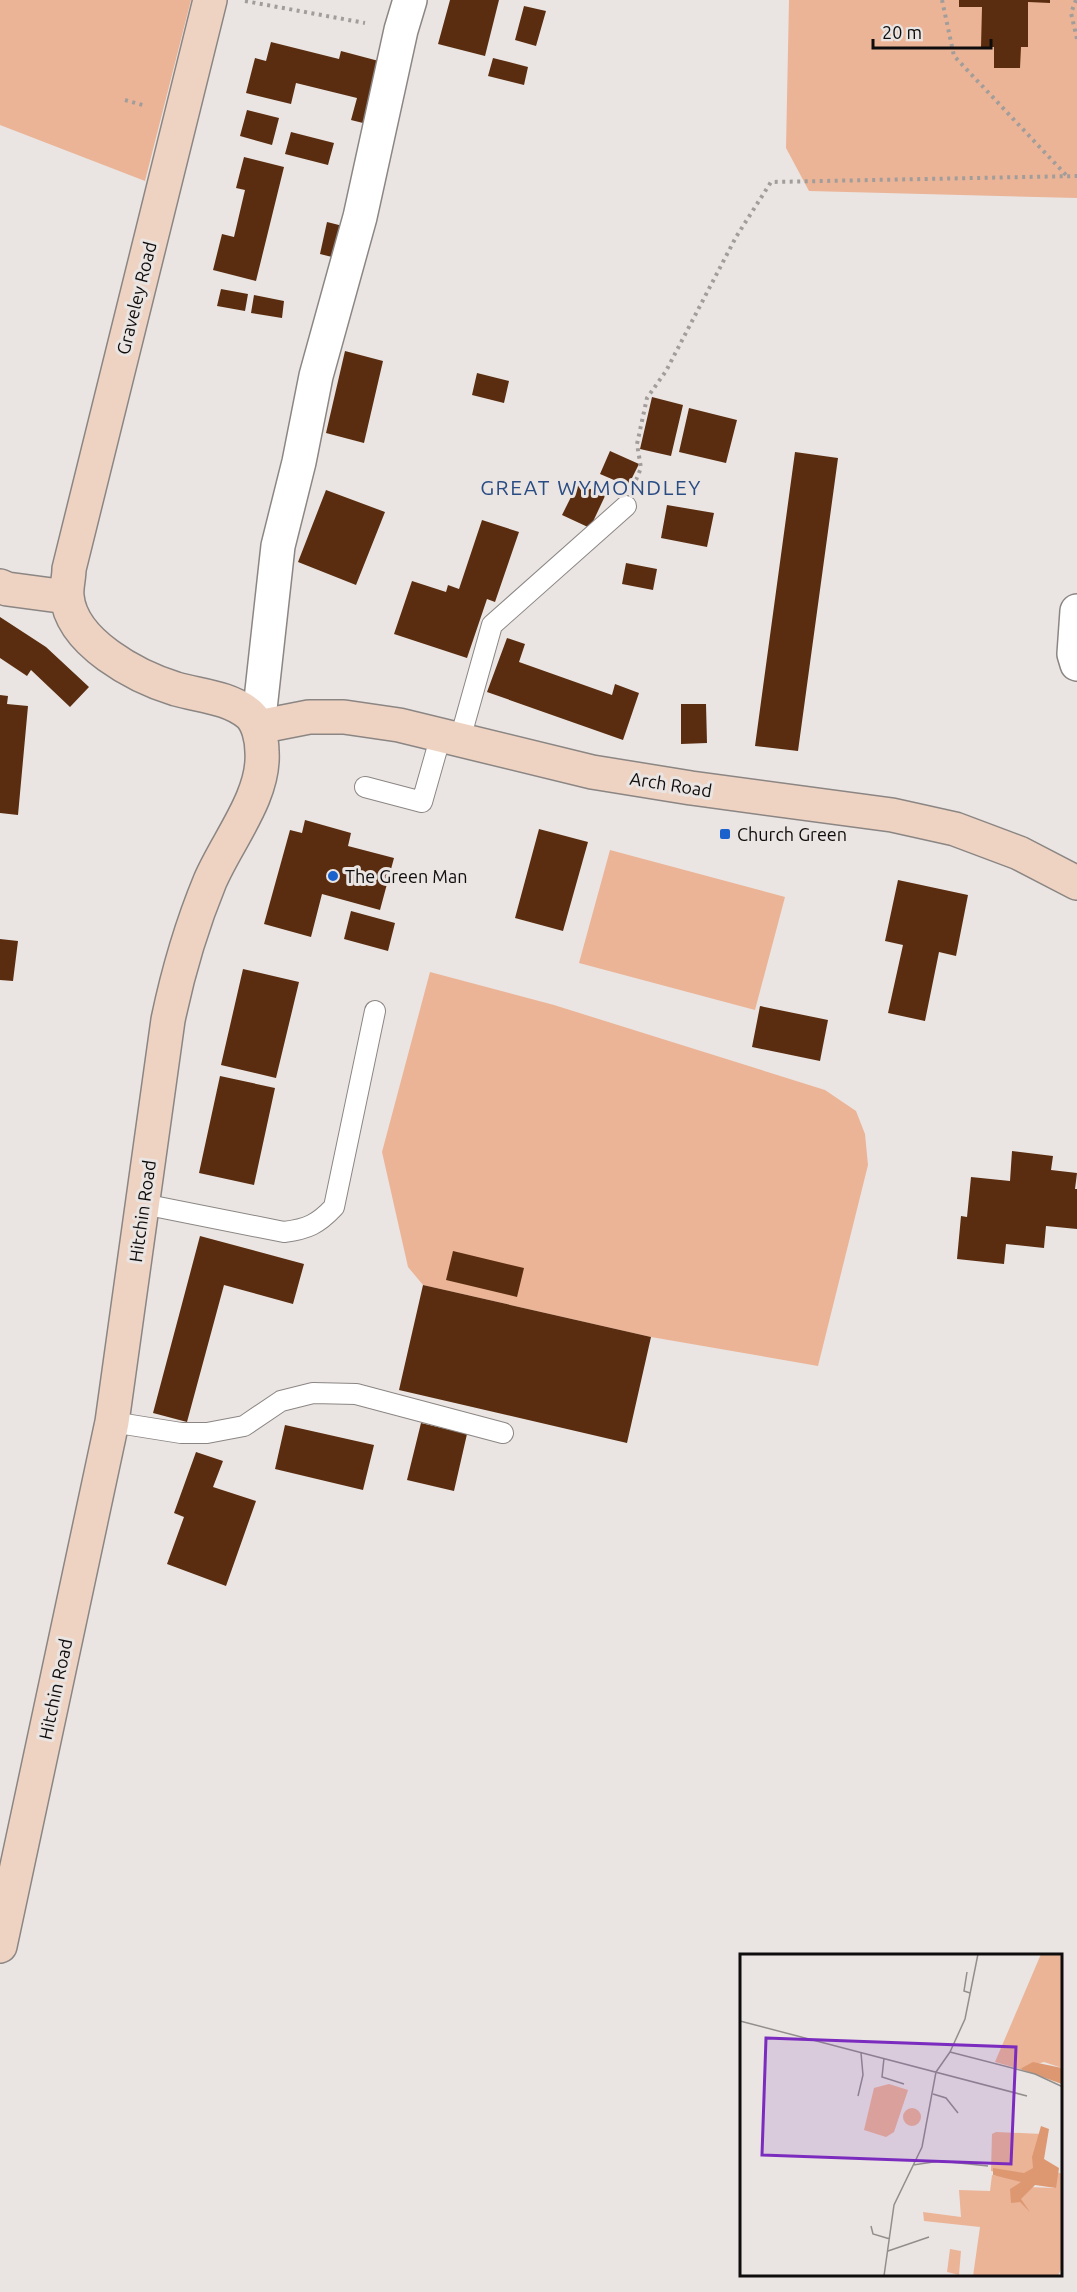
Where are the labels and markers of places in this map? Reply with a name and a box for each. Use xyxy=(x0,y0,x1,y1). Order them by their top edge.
place label: Church Green xyxy=(737,824,847,844)
marker: Church Green xyxy=(718,827,732,841)
place label: The Green Man xyxy=(345,866,468,886)
marker: The Green Man xyxy=(326,869,340,883)

